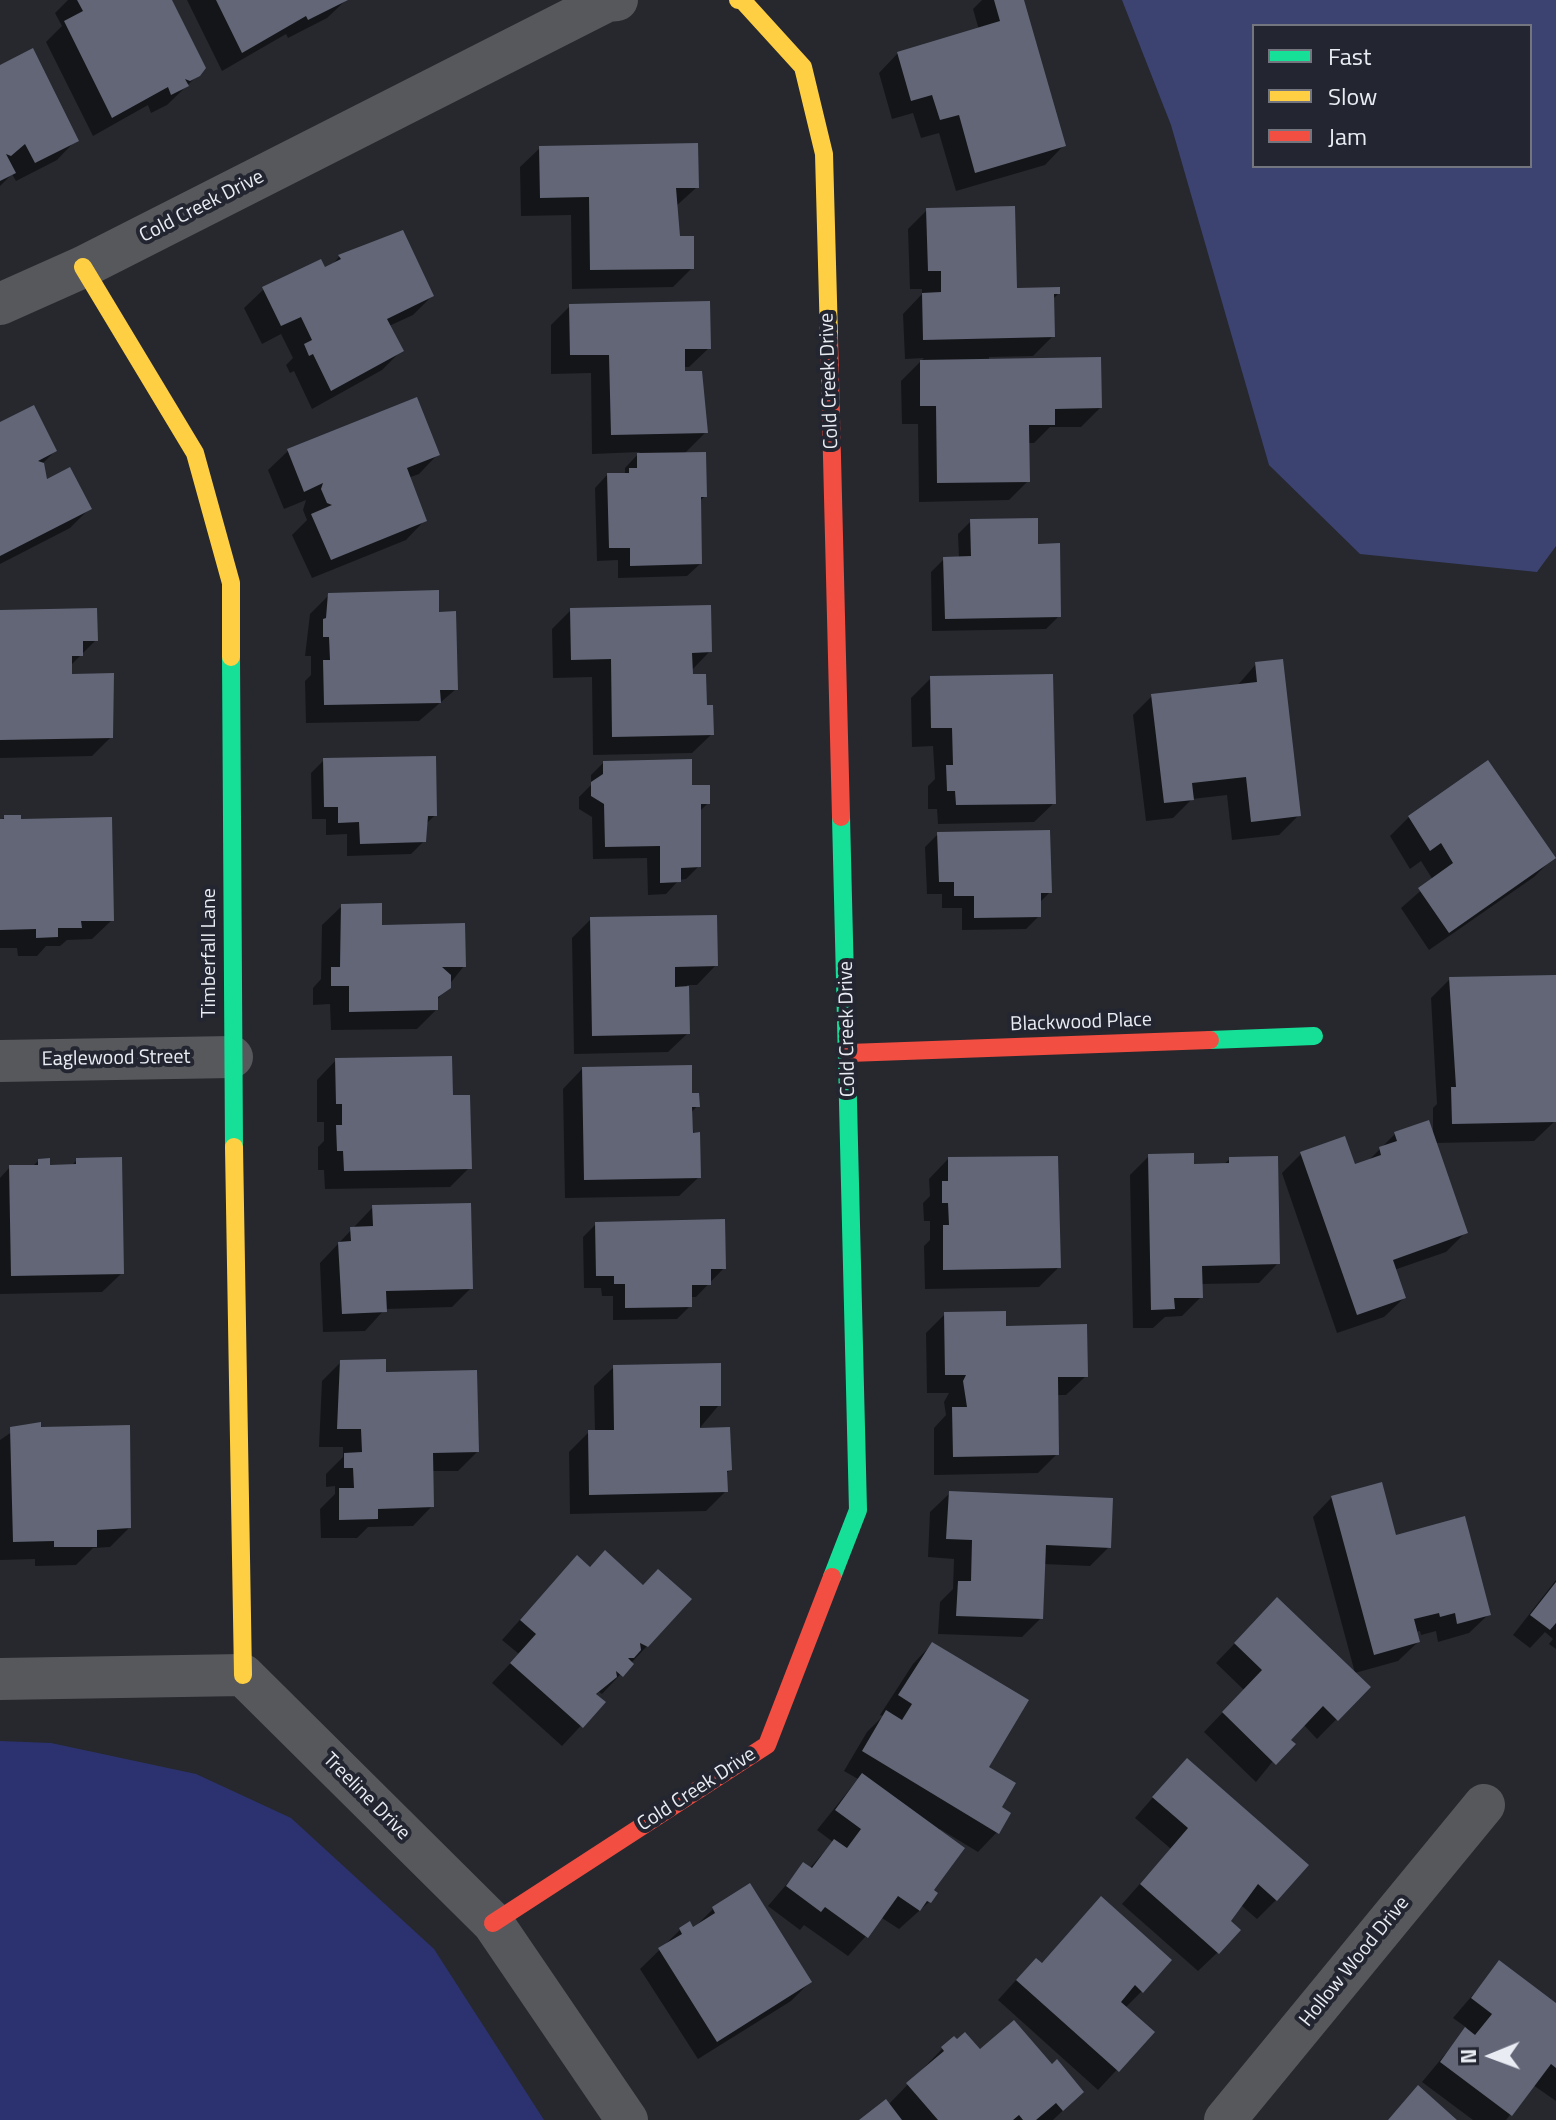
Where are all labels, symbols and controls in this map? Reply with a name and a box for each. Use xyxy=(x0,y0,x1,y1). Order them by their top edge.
legend xyxy=(1252,24,1532,168)
text: Fast xyxy=(1328,38,1371,74)
text: Slow xyxy=(1328,78,1377,114)
text: Jam xyxy=(1328,118,1367,154)
street label: Cold Creek Drive xyxy=(136,165,268,249)
street label: Cold Creek Drive xyxy=(816,312,844,450)
street label: Timberfall Lane xyxy=(198,888,222,1018)
street label: Cold Creek Drive xyxy=(835,961,861,1097)
street label: Blackwood Place xyxy=(1010,1009,1152,1037)
street label: Eaglewood Street xyxy=(41,1046,191,1072)
street label: Cold Creek Drive xyxy=(633,1743,761,1837)
street label: Treeline Drive xyxy=(317,1748,415,1846)
street label: Hollow Wood Drive xyxy=(1295,1892,1415,2032)
north arrow xyxy=(1452,2016,1532,2096)
text: N xyxy=(1451,2048,1485,2064)

